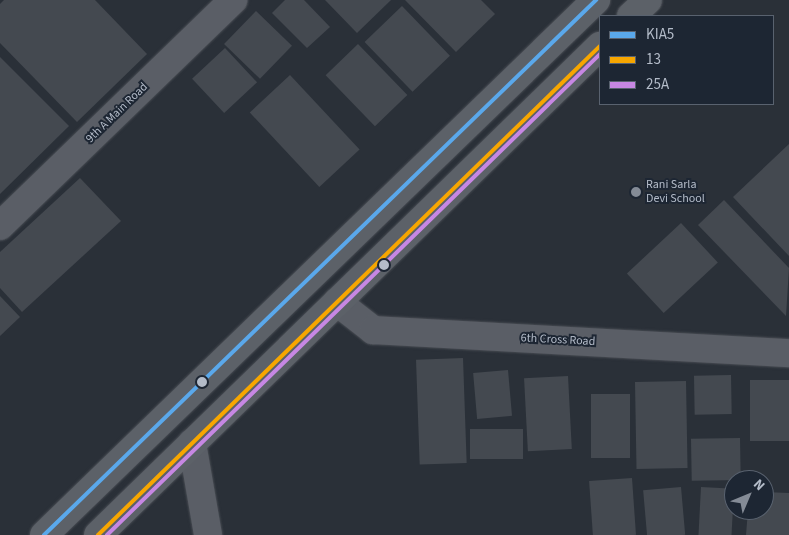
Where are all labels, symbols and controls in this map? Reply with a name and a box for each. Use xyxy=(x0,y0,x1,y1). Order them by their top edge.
legend xyxy=(599,15,774,105)
text: KIA5 xyxy=(646,24,674,45)
text: 13 xyxy=(646,49,661,70)
text: 25A xyxy=(646,74,669,95)
street label: 9th A Main Road xyxy=(83,80,151,146)
place label: Rani Sarla Devi School xyxy=(646,178,705,206)
marker: Rani Sarla Devi School xyxy=(630,186,642,198)
unlabelled marker xyxy=(379,260,389,270)
street label: 6th Cross Road xyxy=(520,331,596,349)
unlabelled marker xyxy=(197,377,207,387)
north arrow xyxy=(724,470,774,520)
text: N xyxy=(749,475,769,495)

